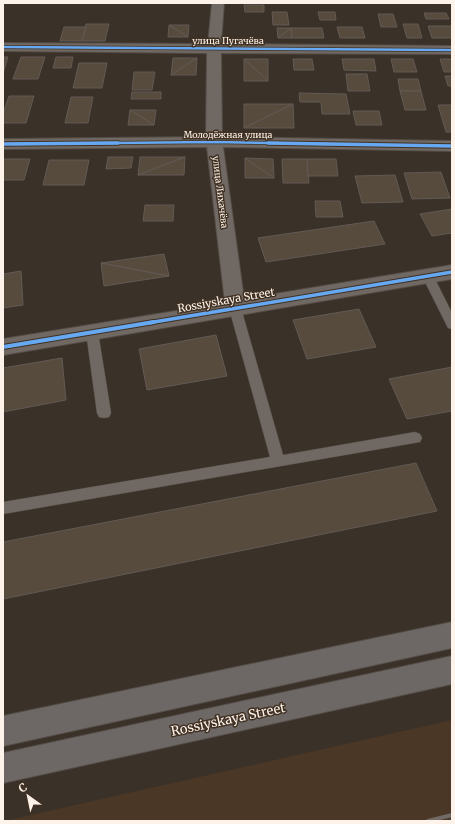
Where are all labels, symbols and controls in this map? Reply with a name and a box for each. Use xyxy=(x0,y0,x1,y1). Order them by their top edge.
street label: улица Пугачёва xyxy=(192,35,264,46)
street label: Молодёжная улица xyxy=(184,129,273,140)
street label: улица Лихачёва xyxy=(211,155,230,229)
street label: Rossiyskaya Street xyxy=(176,284,276,315)
street label: Rossiyskaya Street xyxy=(169,699,287,740)
north arrow xyxy=(8,776,48,816)
text: С xyxy=(16,780,29,795)

